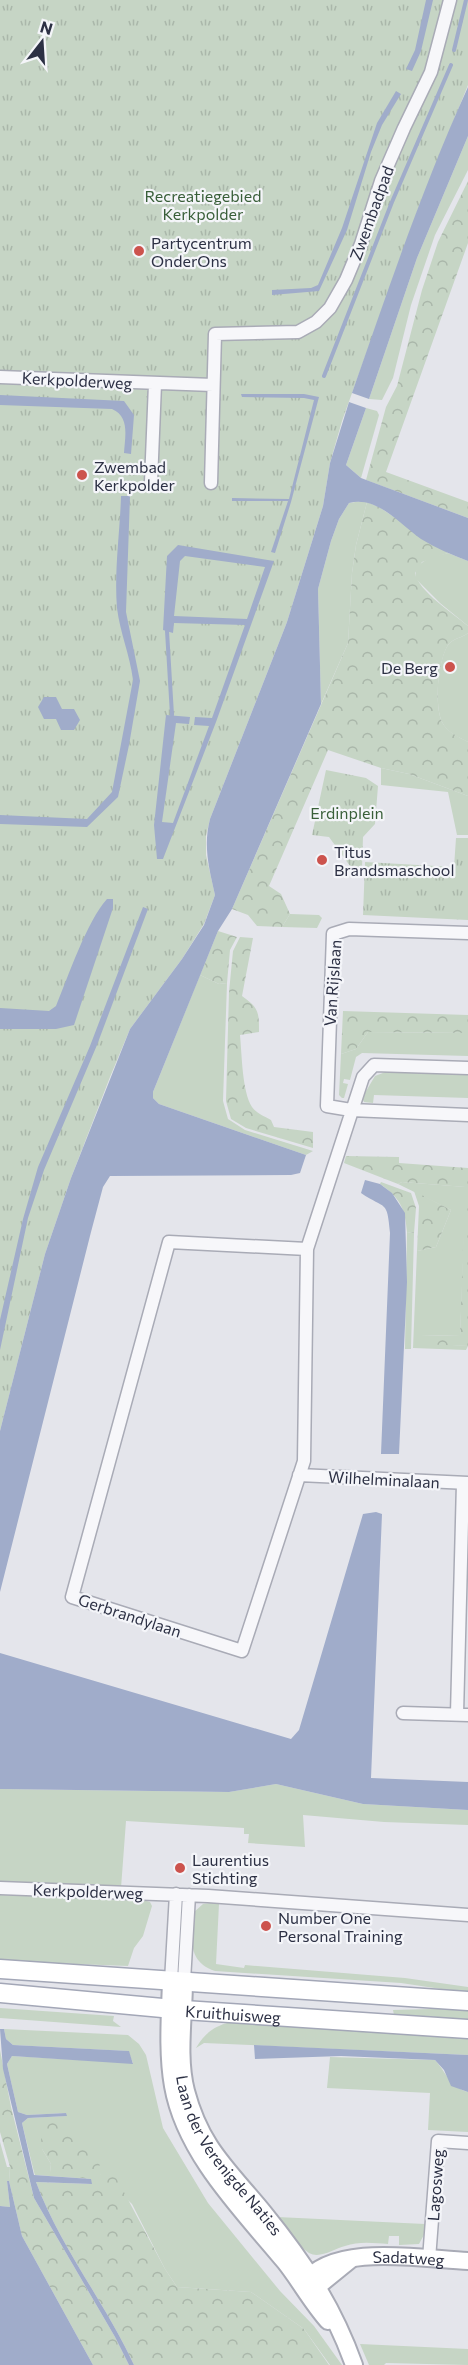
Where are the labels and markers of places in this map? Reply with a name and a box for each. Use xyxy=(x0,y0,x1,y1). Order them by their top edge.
place label: Partycentrum OnderOns xyxy=(151,233,252,270)
marker: Partycentrum OnderOns xyxy=(132,244,146,258)
place label: Zwembad Kerkpolder xyxy=(94,457,175,494)
marker: Zwembad Kerkpolder xyxy=(75,468,89,482)
place label: De Berg xyxy=(381,658,438,677)
marker: De Berg xyxy=(443,660,457,674)
place label: Titus Brandsmaschool xyxy=(334,842,455,879)
marker: Titus Brandsmaschool xyxy=(315,853,329,867)
place label: Laurentius Stichting xyxy=(192,1850,269,1887)
marker: Laurentius Stichting xyxy=(173,1861,187,1875)
place label: Number One Personal Training xyxy=(278,1908,403,1945)
marker: Number One Personal Training xyxy=(259,1919,273,1933)

